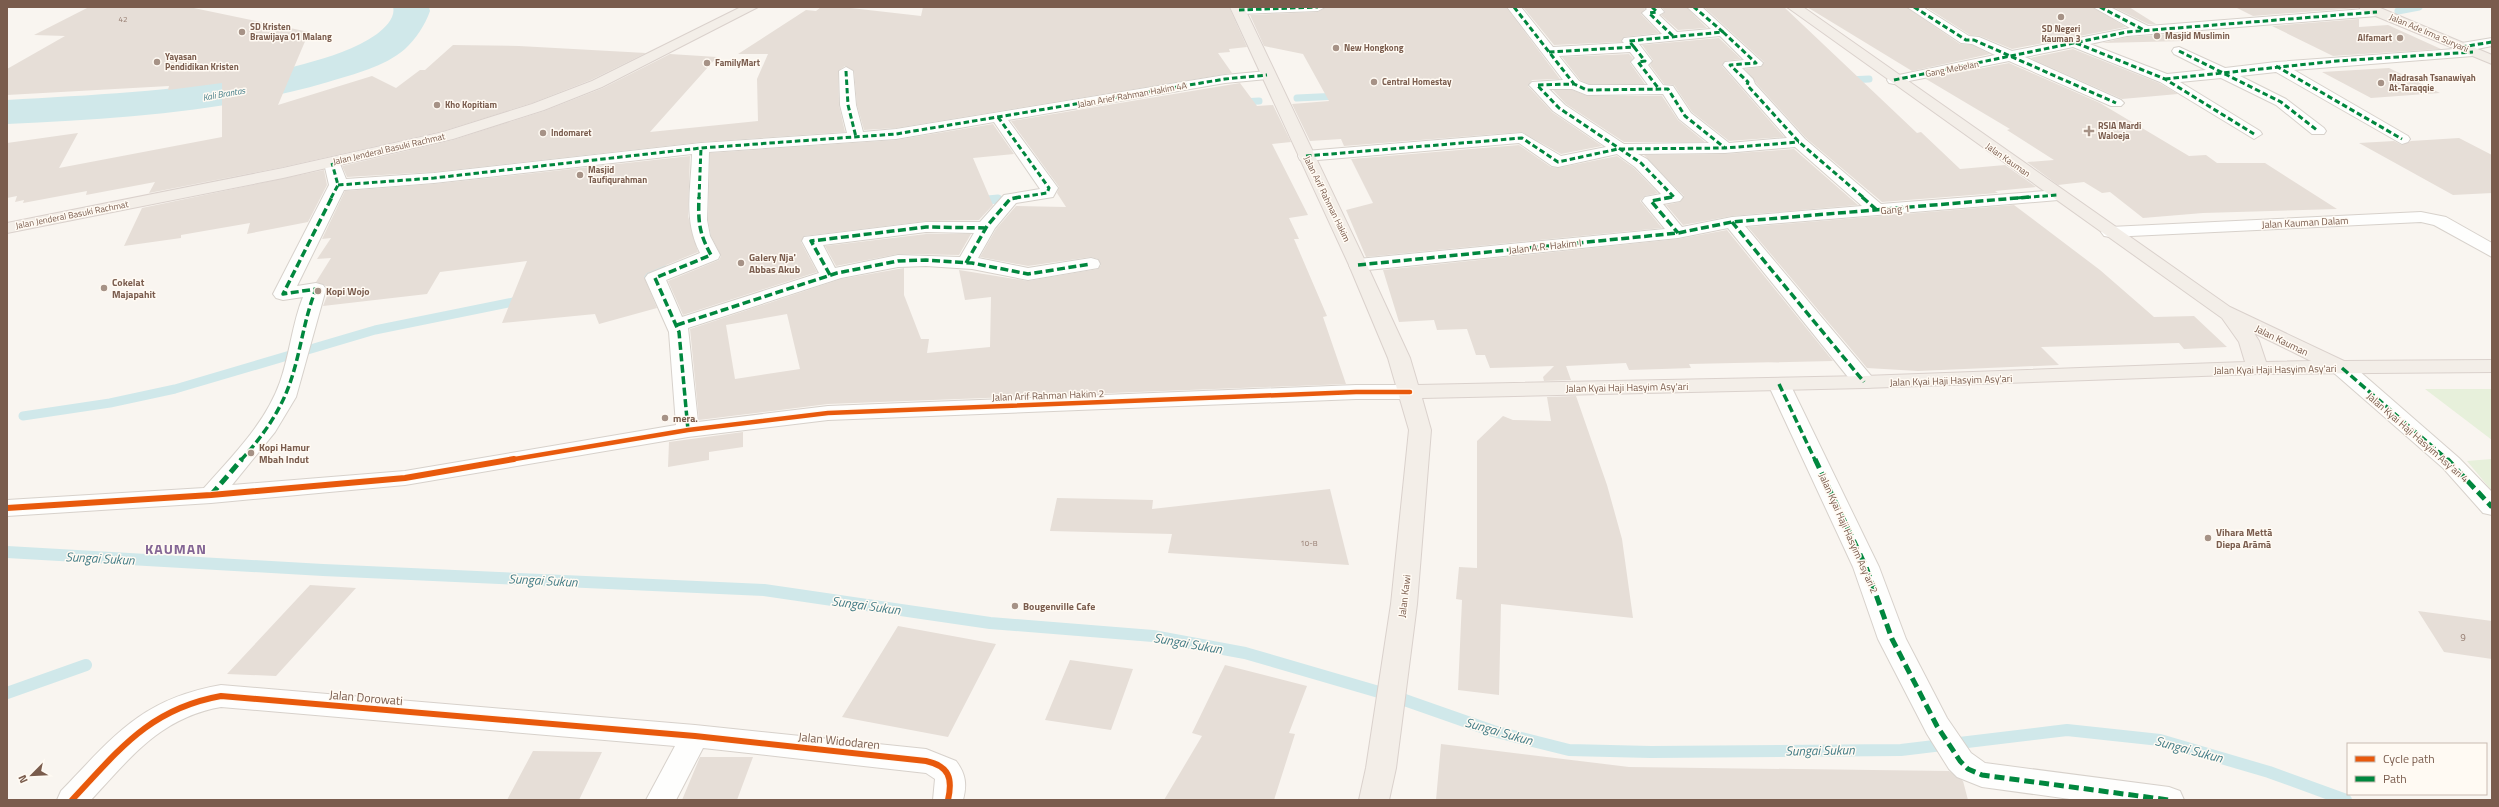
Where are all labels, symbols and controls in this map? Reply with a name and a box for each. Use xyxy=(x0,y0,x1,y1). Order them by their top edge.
street label: Jalan Ade Irma Suryani xyxy=(2388,10,2471,55)
marker: SD Negeri Kauman 3 xyxy=(2056,12,2066,22)
house number: 42 xyxy=(119,13,127,25)
place label: SD Kristen Brawijaya 01 Malang xyxy=(250,20,332,43)
place label: SD Negeri Kauman 3 xyxy=(2041,22,2081,45)
marker: SD Kristen Brawijaya 01 Malang xyxy=(237,27,247,37)
place label: Masjid Muslimin xyxy=(2165,29,2230,42)
marker: Masjid Muslimin xyxy=(2152,31,2162,41)
place label: Alfamart xyxy=(2358,31,2393,44)
marker: Alfamart xyxy=(2395,33,2405,43)
place label: New Hongkong xyxy=(1344,41,1404,54)
marker: New Hongkong xyxy=(1331,43,1341,53)
place label: Yayasan Pendidikan Kristen xyxy=(165,50,239,73)
place label: FamilyMart xyxy=(715,56,761,69)
marker: Yayasan Pendidikan Kristen xyxy=(152,57,162,67)
street label: Gang Mebelan xyxy=(1924,57,1980,80)
marker: FamilyMart xyxy=(702,58,712,68)
place label: Madrasah Tsanawiyah At-Taraqqie xyxy=(2389,71,2476,94)
place label: Central Homestay xyxy=(1382,75,1452,88)
marker: Central Homestay xyxy=(1369,77,1379,87)
street label: Jalan Arief Rahman Hakim 4A xyxy=(1076,78,1188,111)
marker: Madrasah Tsanawiyah At-Taraqqie xyxy=(2376,78,2386,88)
water label: Kali Brantas xyxy=(202,83,247,104)
place label: Kho Kopitiam xyxy=(445,98,497,111)
marker: Kho Kopitiam xyxy=(432,100,442,110)
place label: RSIA Mardi Waloeja xyxy=(2098,119,2141,142)
marker: RSIA Mardi Waloeja xyxy=(2083,125,2095,137)
place label: Indomaret xyxy=(551,126,592,139)
marker: Indomaret xyxy=(538,128,548,138)
street label: Jalan Jenderal Basuki Rachmat xyxy=(332,129,447,168)
street label: Jalan Kauman xyxy=(1983,139,2033,180)
street label: Jalan Arif Rahman Hakim xyxy=(1301,154,1354,244)
place label: Masjid Taufiqurahman xyxy=(588,163,647,186)
marker: Masjid Taufiqurahman xyxy=(575,170,585,180)
street label: Jalan Jenderal Basuki Rachmat xyxy=(14,197,130,232)
street label: Gang 1 xyxy=(1880,201,1910,218)
street label: Jalan Kauman Dalam xyxy=(2261,213,2349,232)
street label: Jalan A.R. Hakim I xyxy=(1508,235,1582,258)
place label: Galery Nja' Abbas Akub xyxy=(749,250,801,277)
marker: Galery Nja' Abbas Akub xyxy=(736,258,746,268)
place label: Cokelat Majapahit xyxy=(112,275,156,302)
marker: Cokelat Majapahit xyxy=(99,283,109,293)
place label: Kopi Wojo xyxy=(326,284,370,299)
marker: Kopi Wojo xyxy=(313,286,323,296)
street label: Jalan Kauman xyxy=(2253,321,2311,360)
street label: Jalan Kyai Haji Hasyim Asy'ari xyxy=(2214,361,2336,378)
street label: Jalan Kyai Haji Hasyim Asy'ari xyxy=(1889,371,2013,390)
street label: Jalan Kyai Haji Hasyim Asy'ari xyxy=(1566,379,1688,396)
street label: Jalan Arif Rahman Hakim 2 xyxy=(992,386,1104,405)
street label: Jalan Kyai Haji Hasyim Asy'ari 4 xyxy=(2363,389,2472,486)
place label: mera. xyxy=(673,411,698,426)
marker: mera. xyxy=(660,413,670,423)
place label: Kopi Hamur Mbah Indut xyxy=(259,440,310,467)
marker: Kopi Hamur Mbah Indut xyxy=(246,448,256,458)
street label: Jalan Kyai Haji Hasyim Asy'ari 2 xyxy=(1815,471,1882,596)
place label: Vihara Mettã Diepa Arãmã xyxy=(2216,525,2272,552)
marker: Vihara Mettã Diepa Arãmã xyxy=(2203,533,2213,543)
house number: 10-B xyxy=(1300,537,1318,549)
district label: KAUMAN xyxy=(145,538,207,559)
water label: Sungai Sukun xyxy=(65,546,136,570)
water label: Sungai Sukun xyxy=(508,568,579,592)
street label: Jalan Kawi xyxy=(1394,574,1415,618)
water label: Sungai Sukun xyxy=(830,590,902,620)
place label: Bougenville Cafe xyxy=(1023,599,1095,614)
marker: Bougenville Cafe xyxy=(1010,601,1020,611)
water label: Sungai Sukun xyxy=(1152,627,1224,659)
house number: 9 xyxy=(2460,630,2466,645)
street label: Jalan Dorowati xyxy=(329,685,404,710)
water label: Sungai Sukun xyxy=(1463,712,1536,750)
street label: Jalan Widodaren xyxy=(797,727,881,754)
water label: Sungai Sukun xyxy=(2153,730,2226,768)
water label: Sungai Sukun xyxy=(1785,739,1855,761)
legend xyxy=(2347,743,2487,795)
text: Cycle path xyxy=(2383,749,2435,768)
north arrow xyxy=(12,755,52,795)
text: Path xyxy=(2383,769,2407,788)
text: N xyxy=(14,772,32,786)

